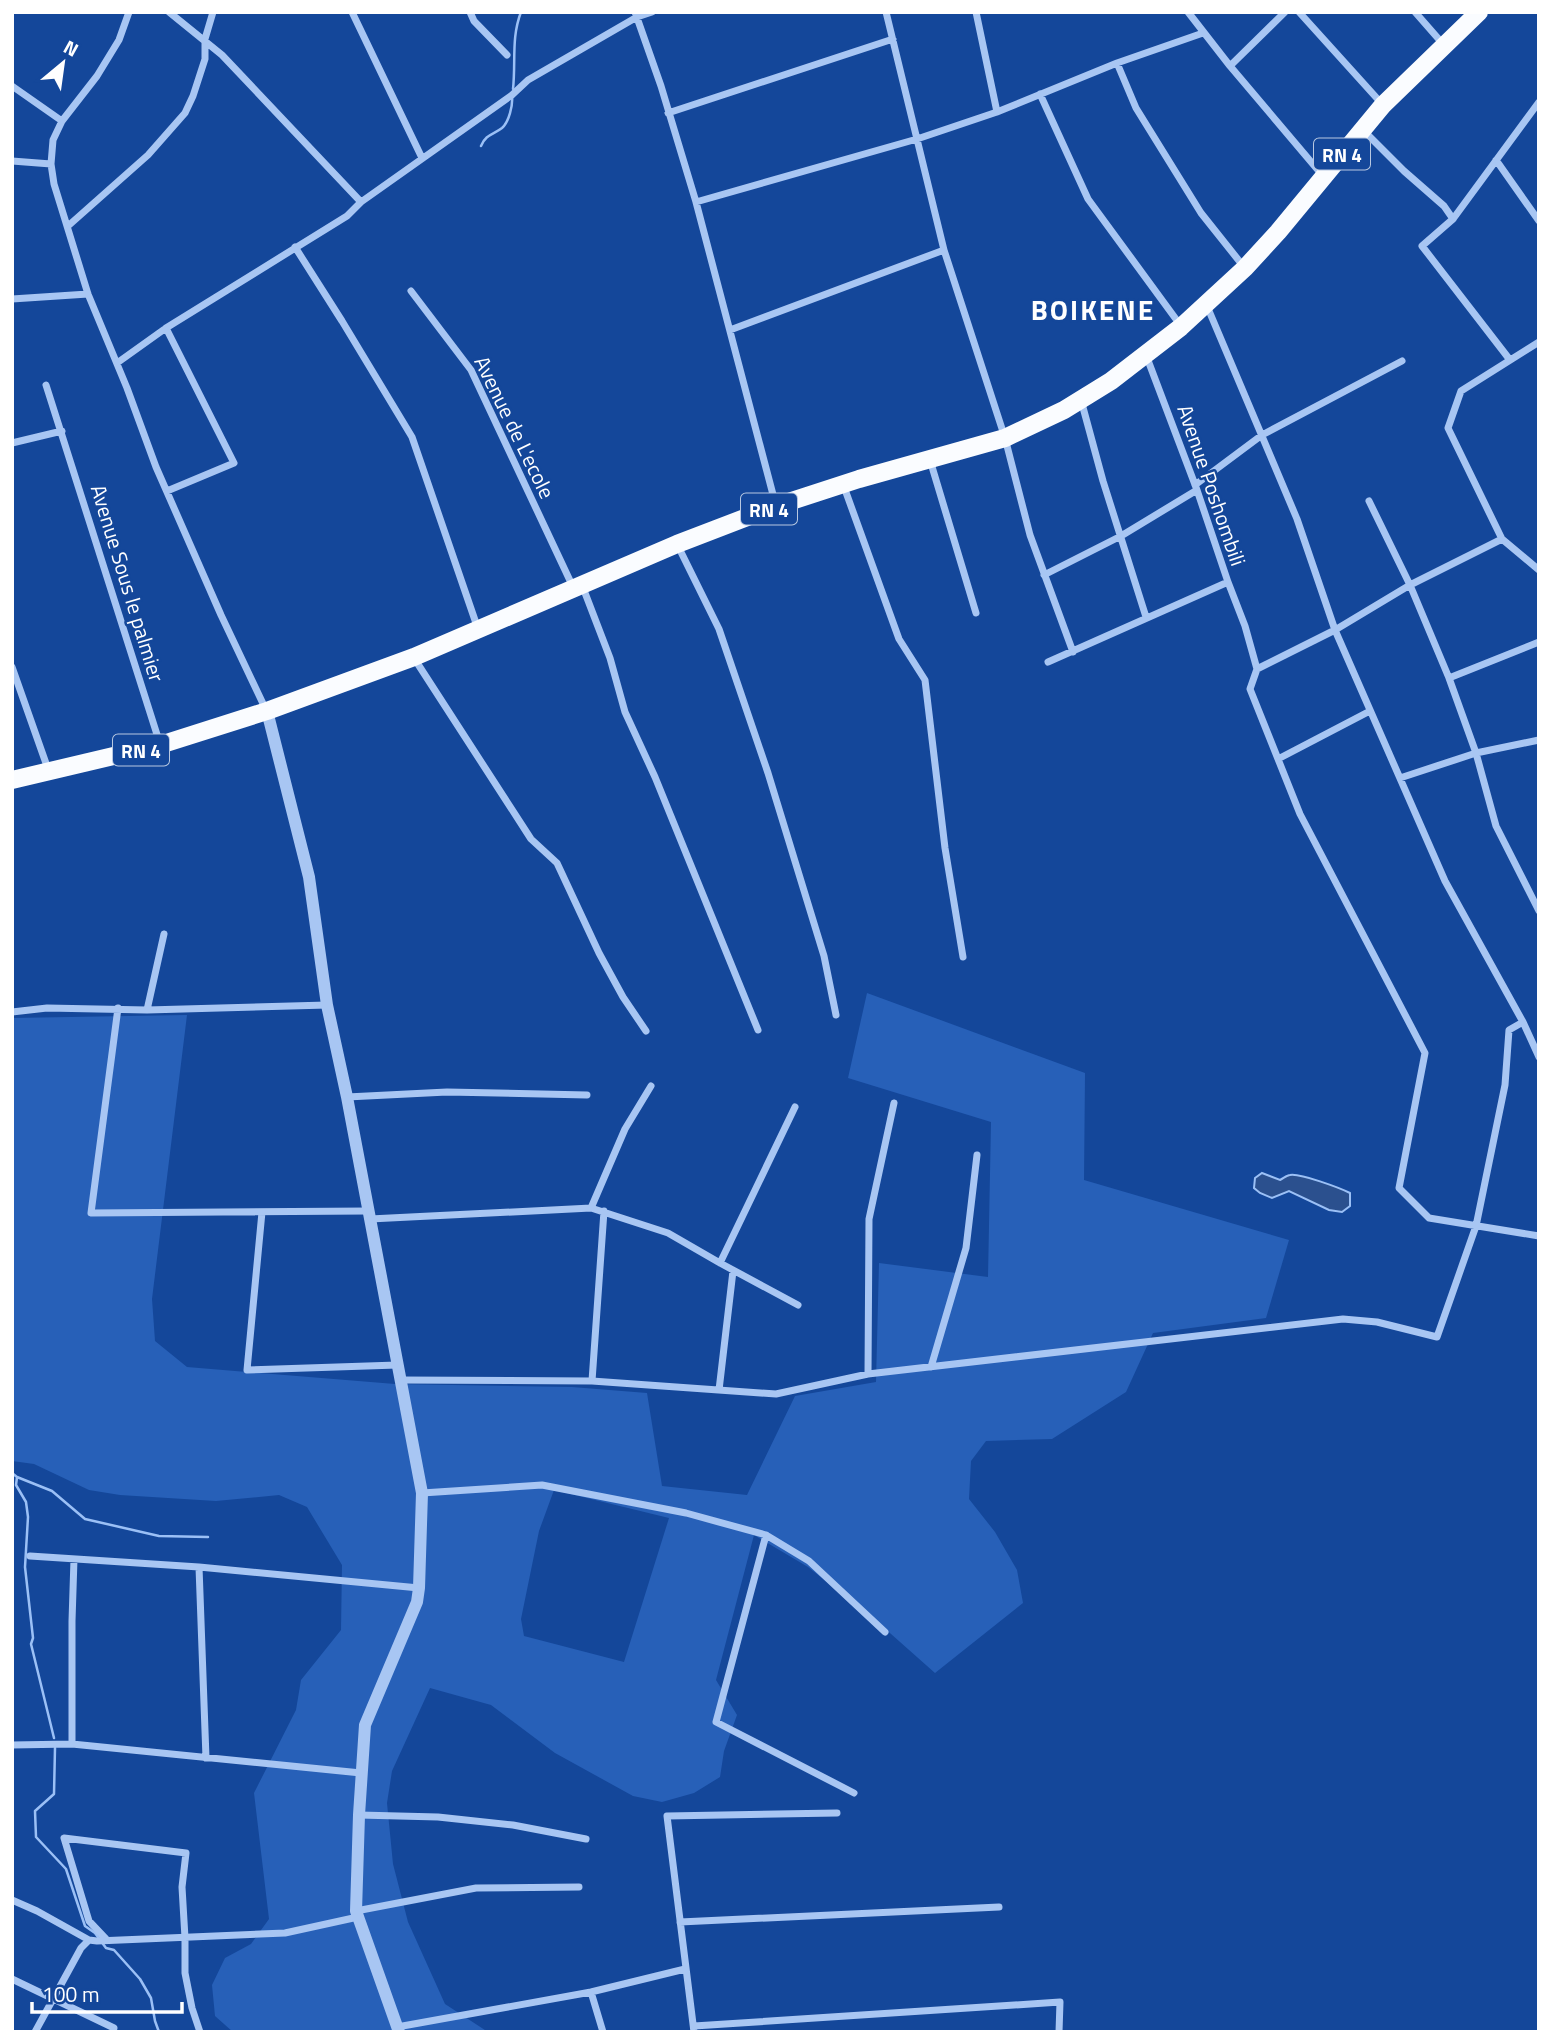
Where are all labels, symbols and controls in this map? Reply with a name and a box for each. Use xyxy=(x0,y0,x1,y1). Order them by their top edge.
north arrow xyxy=(28,28,98,98)
text: N xyxy=(59,32,84,64)
road number: RN 4 xyxy=(1314,138,1370,170)
district label: BOIKENE xyxy=(1031,288,1155,331)
street label: Avenue de L'ecole xyxy=(467,350,563,504)
street label: Avenue Poshombili xyxy=(1169,400,1255,570)
street label: Avenue Sous le palmier xyxy=(83,480,173,686)
road number: RN 4 xyxy=(741,494,797,524)
road number: RN 4 xyxy=(113,734,169,765)
scale bar xyxy=(32,1970,182,2014)
text: 100 m xyxy=(42,1978,99,2010)

